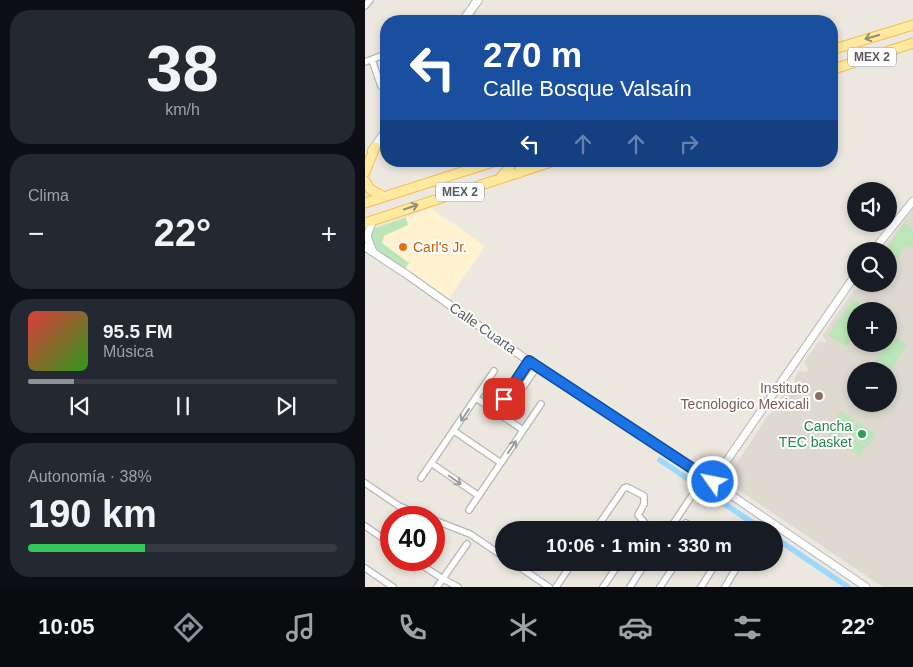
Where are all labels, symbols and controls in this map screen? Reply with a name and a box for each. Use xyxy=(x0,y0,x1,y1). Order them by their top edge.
text: 38 xyxy=(146,32,219,105)
one-way arrow xyxy=(864,33,880,43)
icon: left xyxy=(400,35,465,100)
text: 270 m xyxy=(483,35,582,74)
road number: MEX 2 xyxy=(848,48,896,66)
text: Calle Bosque Valsaín xyxy=(483,76,692,101)
text: km/h xyxy=(165,101,200,118)
icon: left xyxy=(516,130,544,158)
icon: ahead xyxy=(569,130,597,158)
icon: ahead xyxy=(622,130,650,158)
icon: right xyxy=(675,130,703,158)
road number: MEX 2 xyxy=(436,182,484,202)
map controls xyxy=(847,182,897,412)
button: sound xyxy=(847,182,897,232)
text: Clima xyxy=(28,187,69,204)
one-way arrow xyxy=(403,202,419,212)
text: 22° xyxy=(154,212,211,254)
text: − xyxy=(28,218,44,249)
text: + xyxy=(321,218,337,249)
place label: Carl's Jr. xyxy=(413,239,467,255)
marker: Carl's Jr. xyxy=(397,241,409,253)
button: search xyxy=(847,242,897,292)
street label: Calle Cuarta xyxy=(447,299,520,357)
button: + xyxy=(847,302,897,352)
text: 95.5 FM xyxy=(103,321,173,342)
text: Música xyxy=(103,343,154,360)
button: − xyxy=(847,362,897,412)
pin xyxy=(483,378,525,420)
place label: Instituto Tecnologico Mexicali xyxy=(681,380,809,412)
icon: arrive xyxy=(490,385,518,413)
marker: Instituto Tecnologico Mexicali xyxy=(813,390,825,402)
icon: previous xyxy=(66,392,94,420)
icon: pause xyxy=(169,392,197,420)
icon: next xyxy=(272,392,300,420)
one-way arrow xyxy=(460,407,470,421)
place label: Cancha TEC basket xyxy=(779,418,852,450)
marker: Cancha TEC basket xyxy=(856,428,868,440)
one-way arrow xyxy=(507,440,517,454)
position arrow xyxy=(686,455,738,507)
text: Autonomía · 38% xyxy=(28,468,152,485)
one-way arrow xyxy=(448,475,462,485)
text: 190 km xyxy=(28,493,157,535)
speed limit sign: 40 xyxy=(380,506,445,571)
text: 10:06 · 1 min · 330 m xyxy=(546,535,732,556)
icon: directions xyxy=(171,610,206,645)
icon: music xyxy=(283,610,318,645)
icon: phone xyxy=(395,610,430,645)
icon: climate xyxy=(506,610,541,645)
icon: car xyxy=(618,610,653,645)
icon: filters xyxy=(730,610,765,645)
text: 10:05 xyxy=(38,614,95,639)
text: 22° xyxy=(841,614,875,639)

